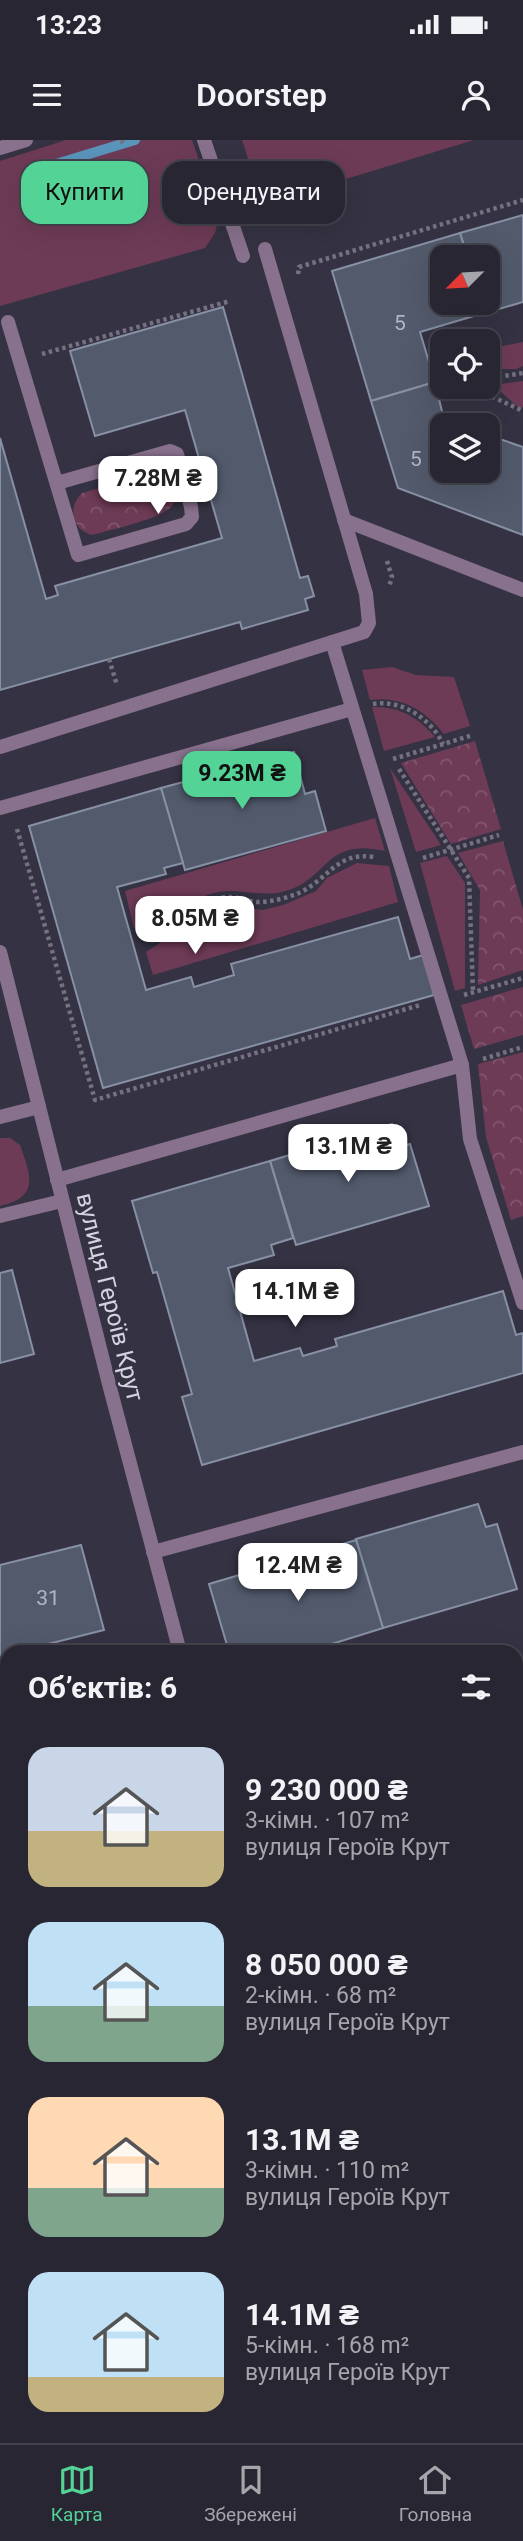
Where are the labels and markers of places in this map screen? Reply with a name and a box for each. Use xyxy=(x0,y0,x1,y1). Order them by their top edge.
pin: 7.28M ₴ xyxy=(93,456,223,516)
pin: 9.23M ₴ xyxy=(177,752,307,811)
pin: 8.05M ₴ xyxy=(130,896,260,956)
pin: 13.1M ₴ xyxy=(283,1124,413,1184)
pin: 14.1M ₴ xyxy=(230,1270,360,1329)
pin: 12.4M ₴ xyxy=(233,1544,363,1603)

